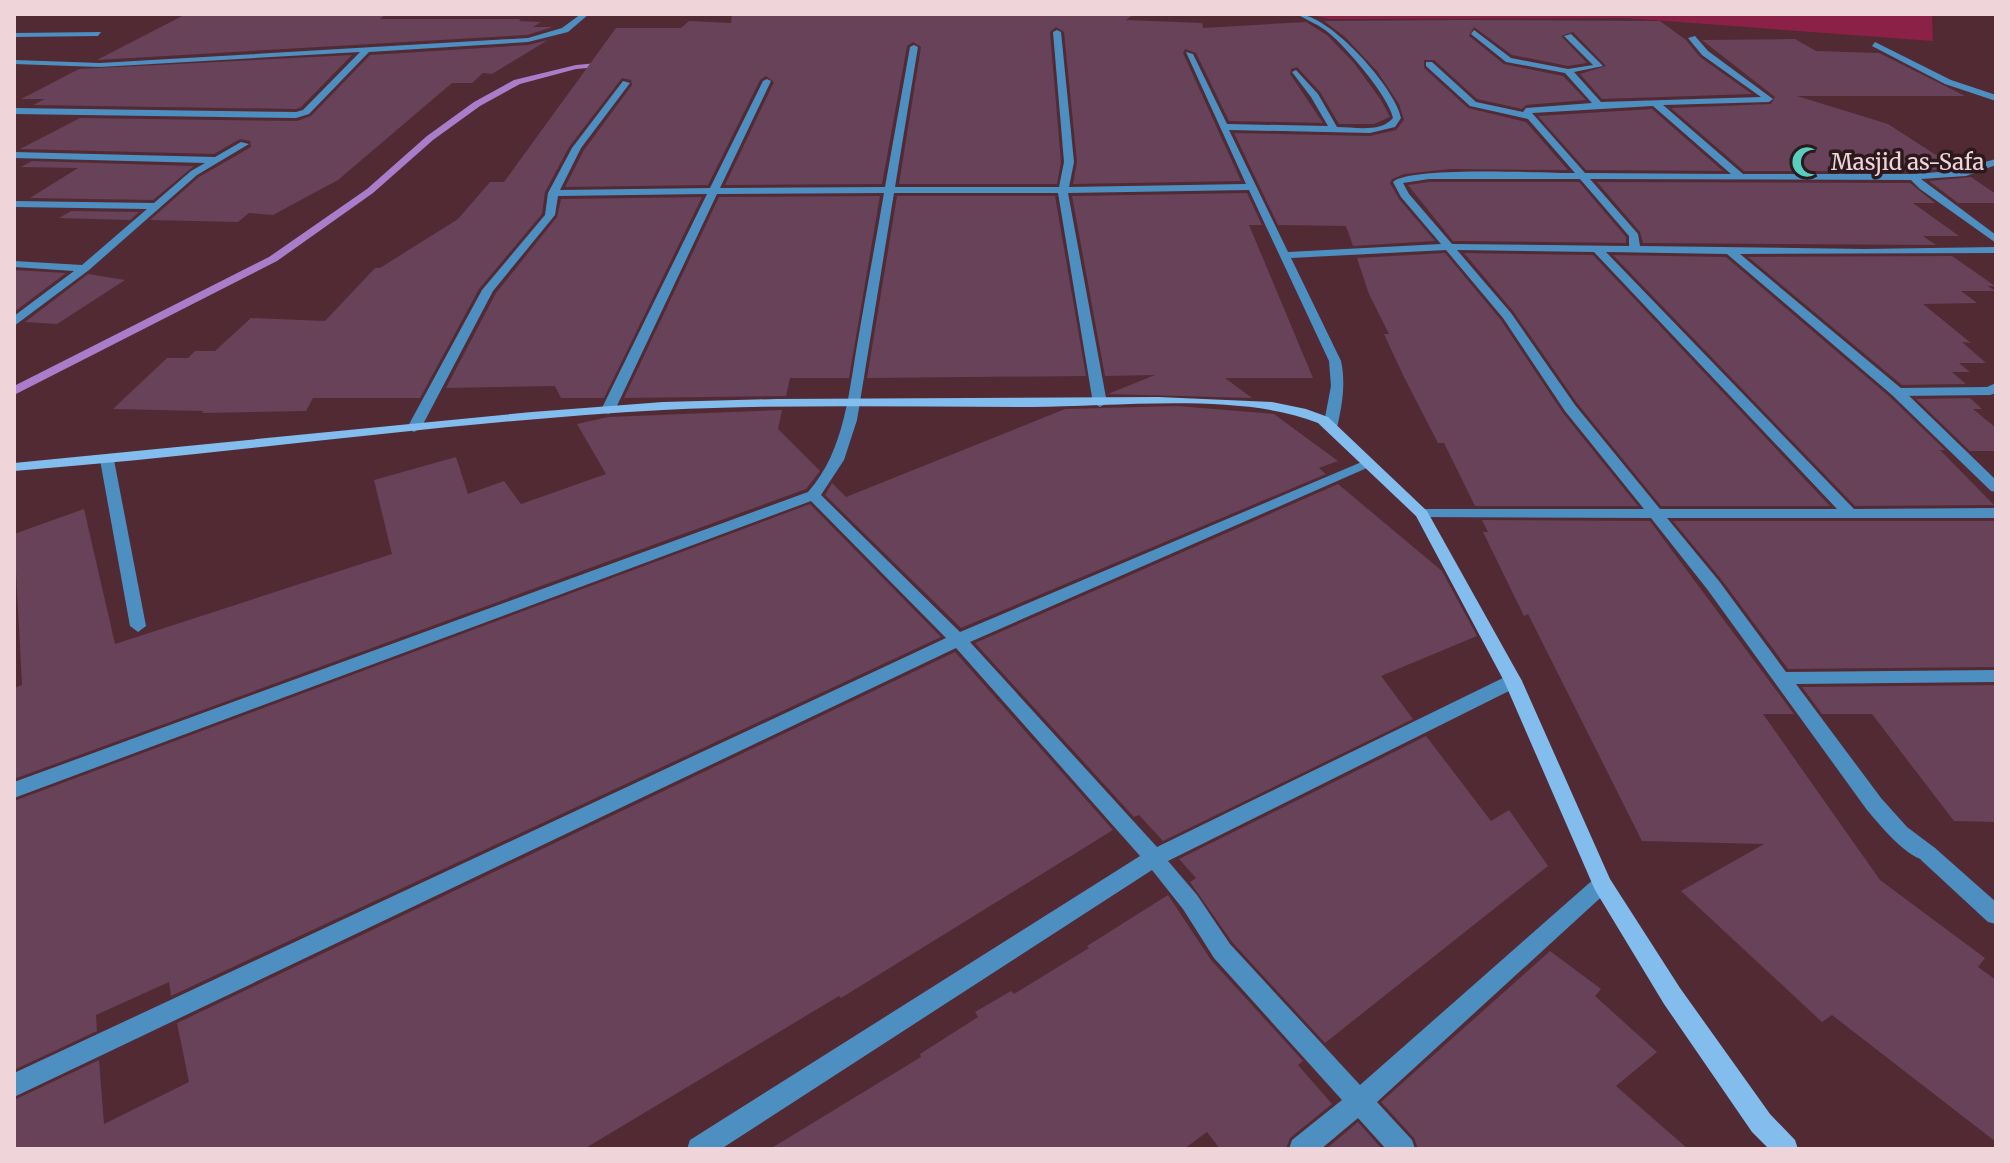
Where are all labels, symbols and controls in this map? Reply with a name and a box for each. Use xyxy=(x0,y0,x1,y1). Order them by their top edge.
mosque icon: Masjid as-Safa xyxy=(1790,145,1824,179)
place label: Masjid as-Safa xyxy=(1831,148,1984,176)

